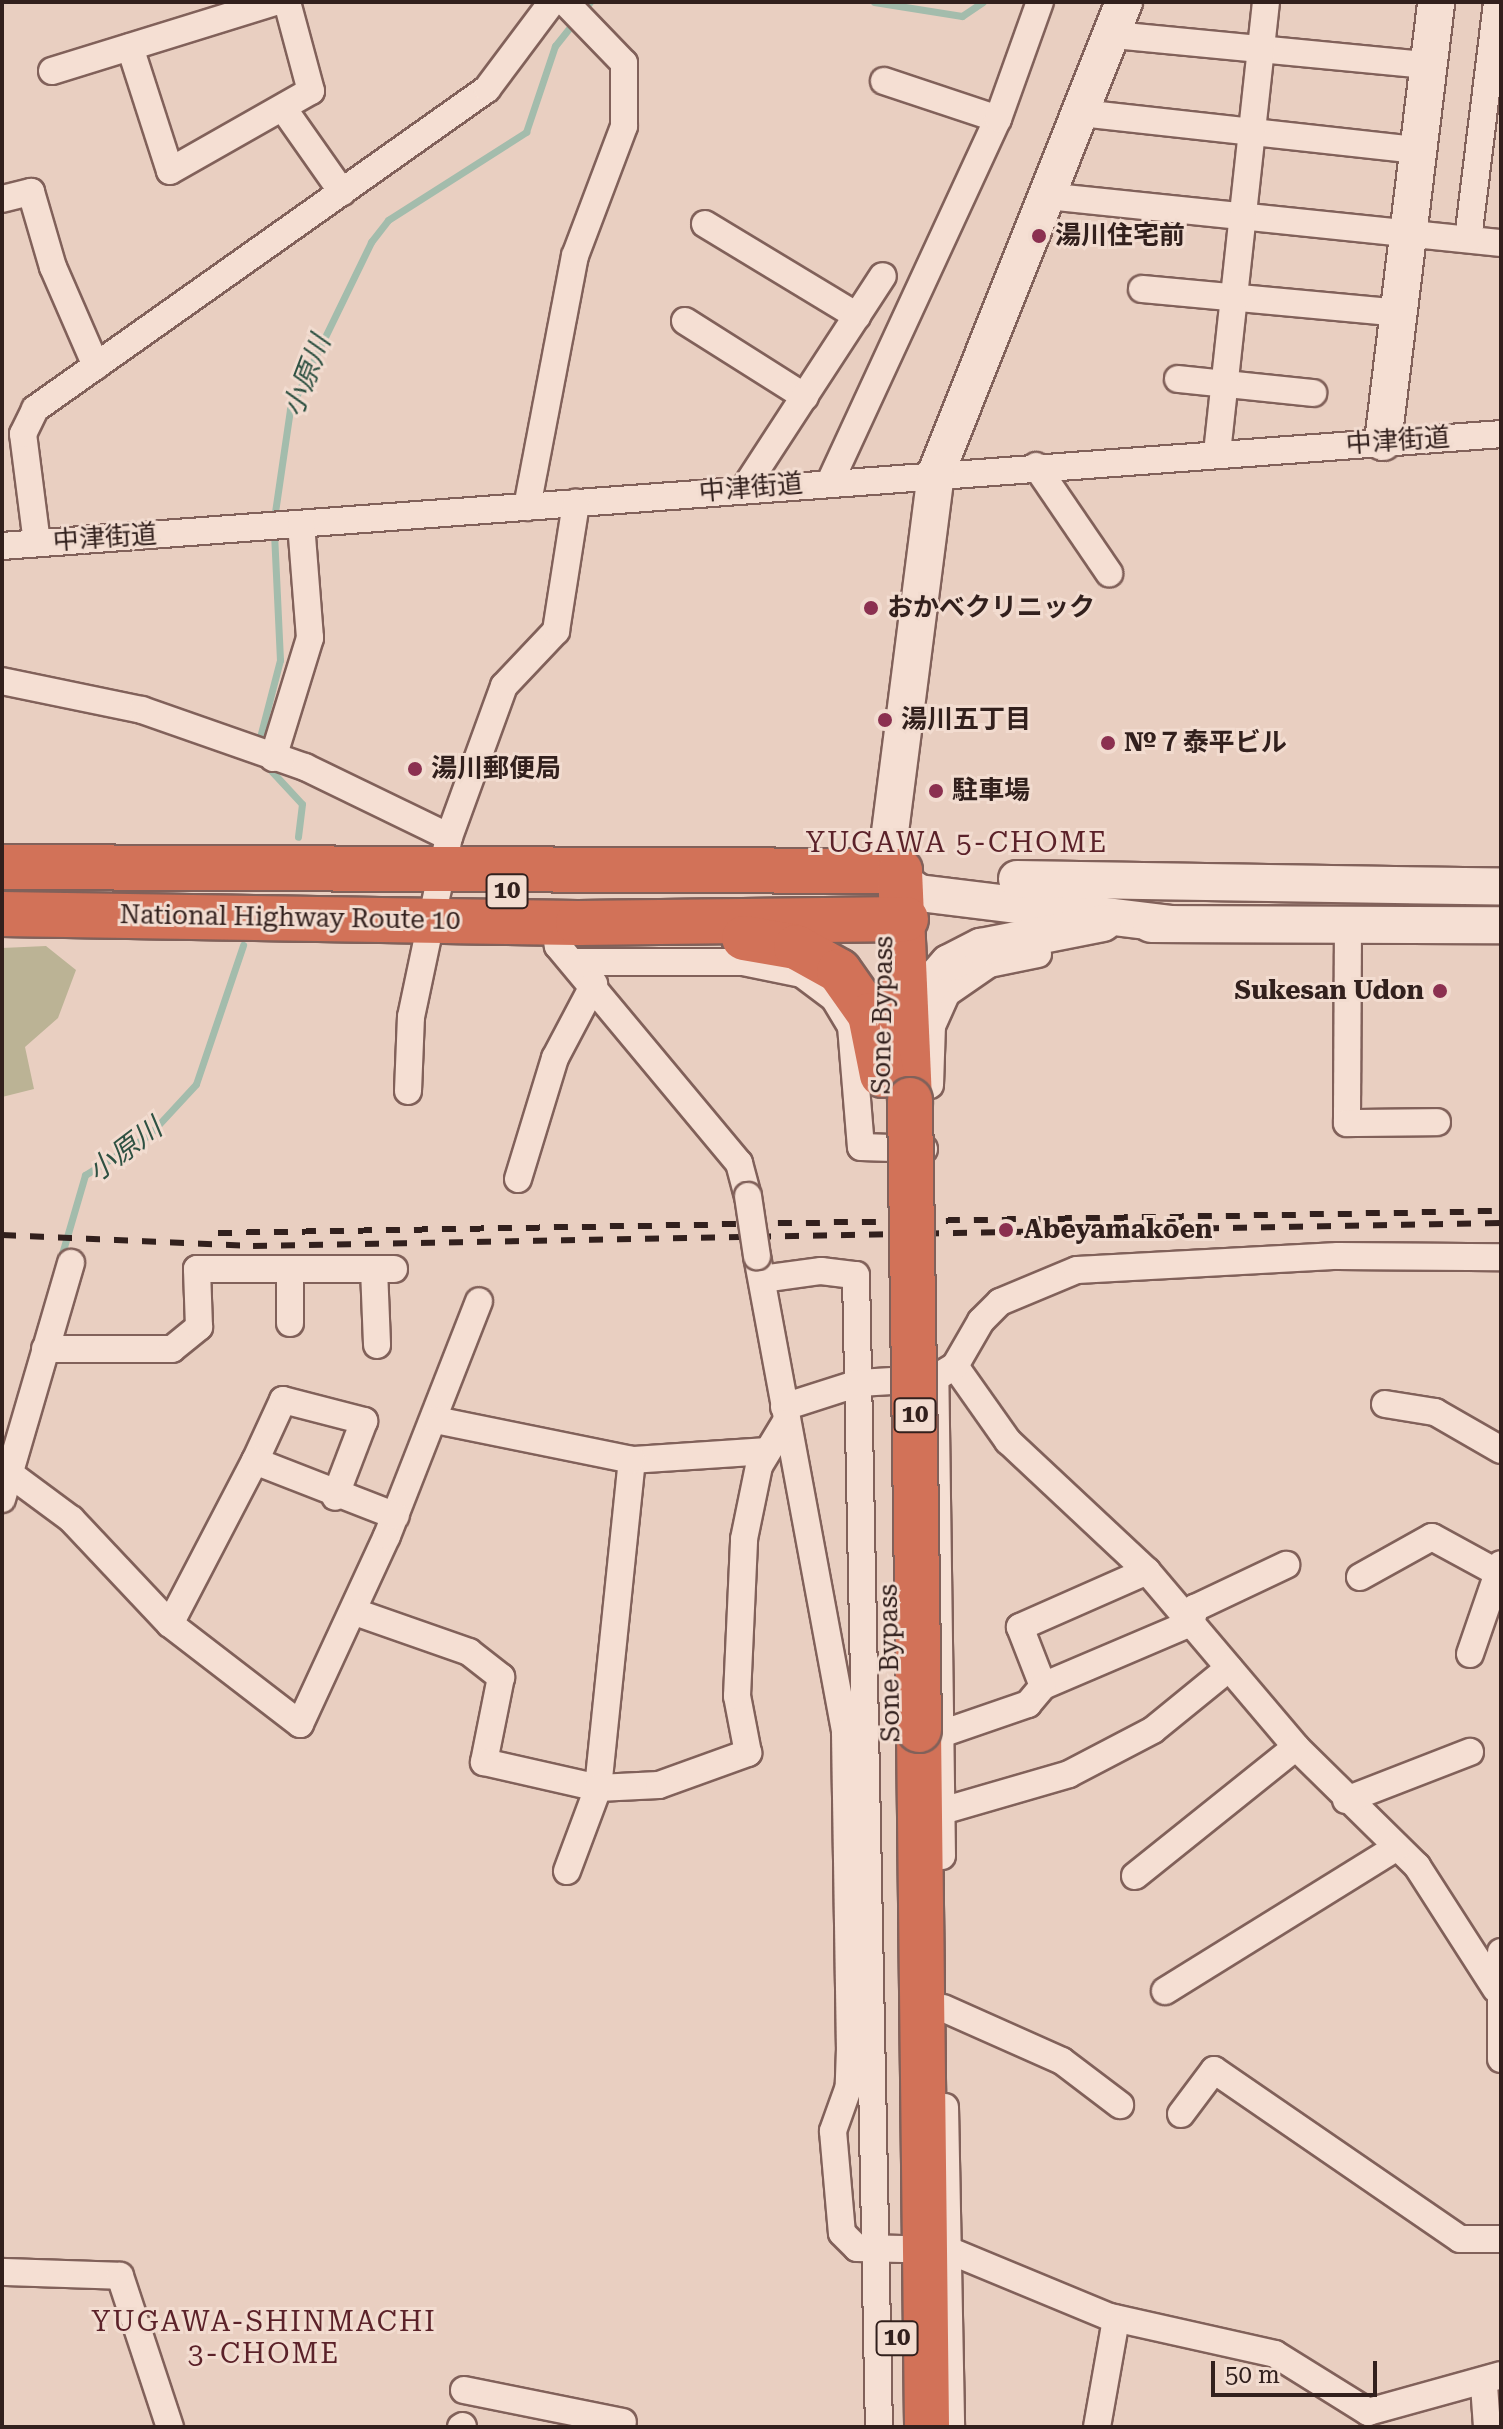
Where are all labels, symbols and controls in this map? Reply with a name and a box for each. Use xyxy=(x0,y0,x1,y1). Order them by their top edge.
place label: 湯川住宅前 xyxy=(1055,220,1185,252)
marker: 湯川住宅前 xyxy=(1030,227,1048,245)
water label: 小原川 xyxy=(276,331,338,421)
street label: 中津街道 xyxy=(1345,422,1451,460)
street label: 中津街道 xyxy=(698,468,804,508)
street label: 中津街道 xyxy=(52,519,158,557)
place label: おかべクリニック xyxy=(887,592,1095,624)
marker: おかべクリニック xyxy=(862,599,880,617)
place label: 湯川五丁目 xyxy=(901,704,1031,736)
marker: 湯川五丁目 xyxy=(876,711,894,729)
place label: №７泰平ビル xyxy=(1124,727,1287,759)
marker: №７泰平ビル xyxy=(1099,734,1117,752)
place label: 湯川郵便局 xyxy=(431,753,561,785)
marker: 湯川郵便局 xyxy=(406,760,424,778)
place label: 駐車場 xyxy=(952,775,1030,807)
marker: 駐車場 xyxy=(927,782,945,800)
district label: YUGAWA 5-CHOME xyxy=(806,826,1108,860)
road number: 10 xyxy=(485,871,529,911)
street label: National Highway Route 10 xyxy=(119,899,461,937)
street label: Sone Bypass xyxy=(866,936,900,1094)
place label: Sukesan Udon xyxy=(1235,975,1424,1007)
marker: Sukesan Udon xyxy=(1431,982,1449,1000)
water label: 小原川 xyxy=(81,1111,169,1189)
place label: Abeyamakōen xyxy=(1024,1214,1212,1246)
marker: Abeyamakōen xyxy=(995,1219,1017,1241)
road number: 10 xyxy=(893,1395,937,1435)
street label: Sone Bypass xyxy=(873,1584,907,1742)
district label: YUGAWA-SHINMACHI 3-CHOME xyxy=(91,2305,437,2371)
road number: 10 xyxy=(875,2318,919,2358)
scale bar xyxy=(1215,2345,1381,2395)
text: 50 m xyxy=(1225,2361,1280,2389)

